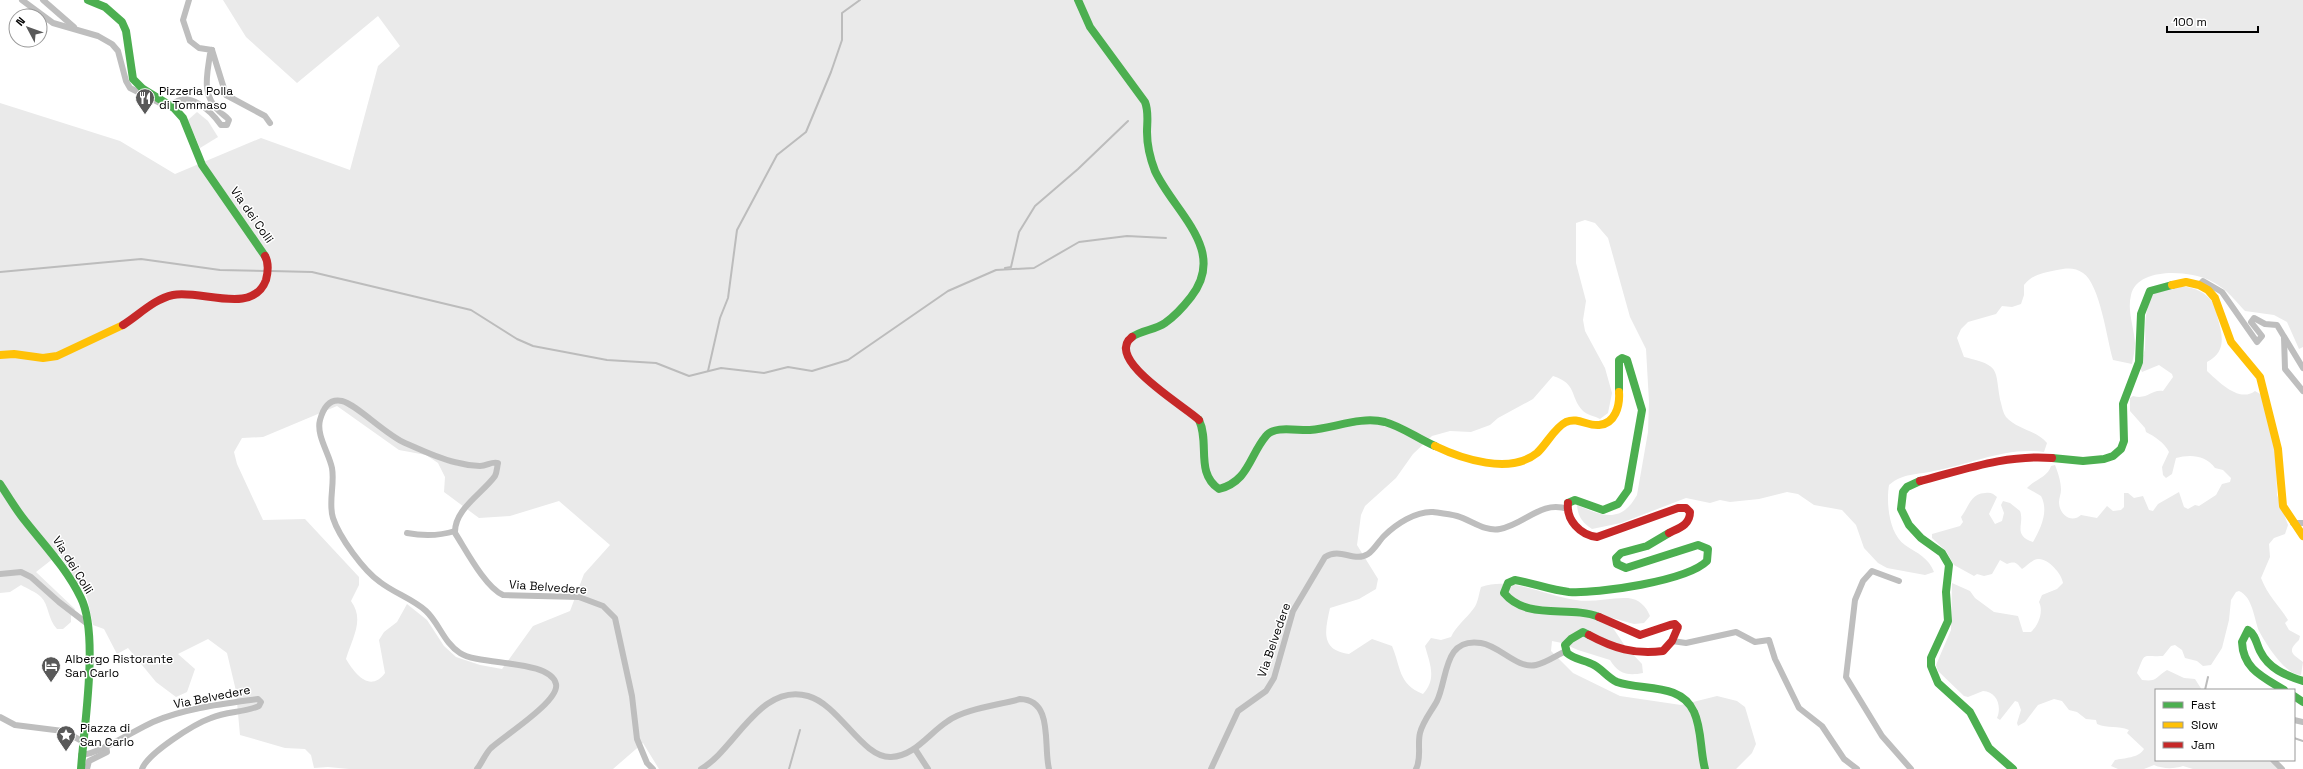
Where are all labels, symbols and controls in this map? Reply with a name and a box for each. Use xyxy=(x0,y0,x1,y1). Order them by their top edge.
north arrow xyxy=(8,8,48,48)
scale bar xyxy=(2167,8,2258,34)
text: N xyxy=(13,14,28,29)
text: 100 m xyxy=(2173,14,2207,30)
place label: Pizzeria Polla di Tommaso xyxy=(159,83,233,113)
restaurant icon: Pizzeria Polla di Tommaso xyxy=(134,87,156,115)
street label: Via dei Colli xyxy=(227,184,277,246)
street label: Via dei Colli xyxy=(49,533,97,597)
street label: Via Belvedere xyxy=(509,576,587,598)
street label: Via Belvedere xyxy=(1254,601,1294,679)
place label: Albergo Ristorante San Carlo xyxy=(65,651,173,681)
hotel icon: Albergo Ristorante San Carlo xyxy=(40,655,62,683)
street label: Via Belvedere xyxy=(172,682,252,712)
legend xyxy=(2155,689,2295,761)
text: Fast xyxy=(2191,697,2216,713)
text: Slow xyxy=(2191,717,2218,733)
place label: Piazza di San Carlo xyxy=(80,720,134,750)
place icon: Piazza di San Carlo xyxy=(55,724,77,752)
text: Jam xyxy=(2191,737,2215,753)

